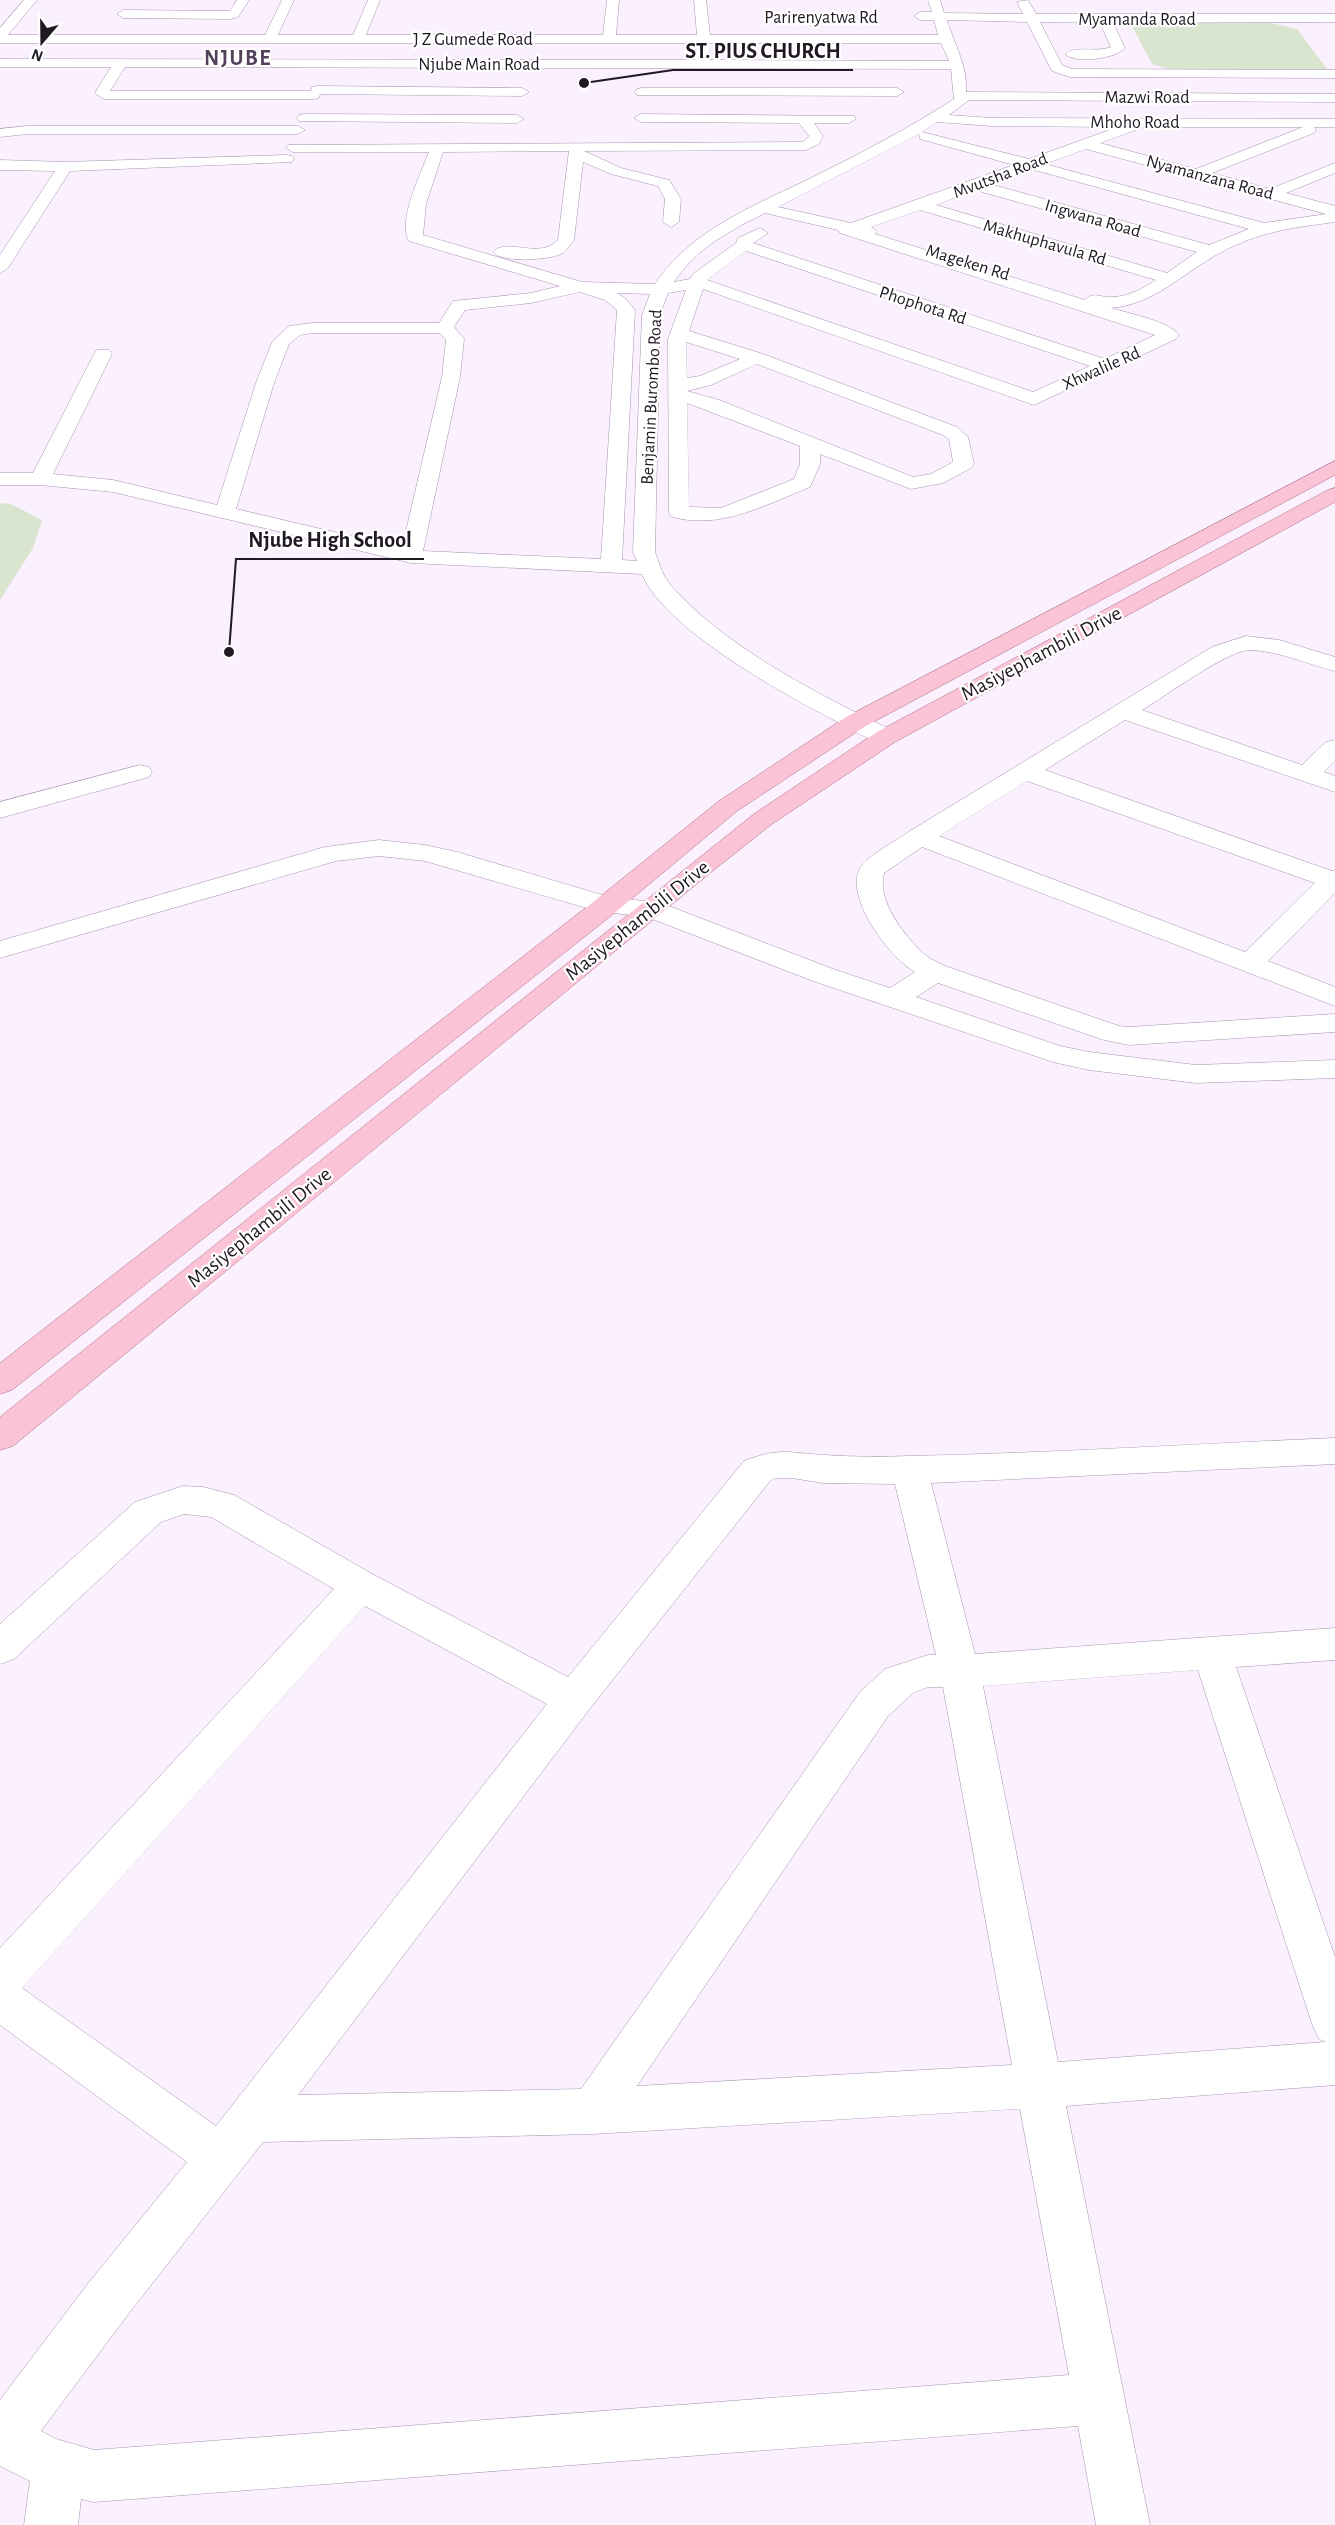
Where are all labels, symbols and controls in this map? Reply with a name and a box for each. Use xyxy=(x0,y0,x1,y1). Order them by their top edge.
street label: Parirenyatwa Rd xyxy=(764,9,878,27)
street label: Myamanda Road xyxy=(1078,11,1196,29)
north arrow xyxy=(12,12,72,72)
callout: ST. PIUS CHURCH xyxy=(673,30,853,70)
street label: J Z Gumede Road xyxy=(413,31,533,49)
text: ST. PIUS CHURCH xyxy=(685,40,841,62)
text: N xyxy=(29,46,45,65)
district label: NJUBE xyxy=(204,47,272,69)
street label: Njube Main Road xyxy=(418,56,540,74)
street label: Mazwi Road xyxy=(1104,89,1190,107)
street label: Mhoho Road xyxy=(1090,114,1180,132)
street label: Mvutsha Road xyxy=(951,150,1050,202)
street label: Nyamanzana Road xyxy=(1144,152,1275,204)
street label: Ingwana Road xyxy=(1043,197,1143,241)
street label: Makhuphavula Rd xyxy=(981,217,1108,269)
street label: Mageken Rd xyxy=(924,242,1012,284)
street label: Phophota Rd xyxy=(877,283,969,329)
street label: Benjamin Burombo Road xyxy=(638,309,666,485)
street label: Xhwalile Rd xyxy=(1060,344,1143,394)
callout: Njube High School xyxy=(236,519,424,559)
text: Njube High School xyxy=(248,529,412,552)
street label: Masiyephambili Drive xyxy=(958,602,1125,705)
street label: Masiyephambili Drive xyxy=(561,856,713,985)
street label: Masiyephambili Drive xyxy=(183,1163,335,1292)

